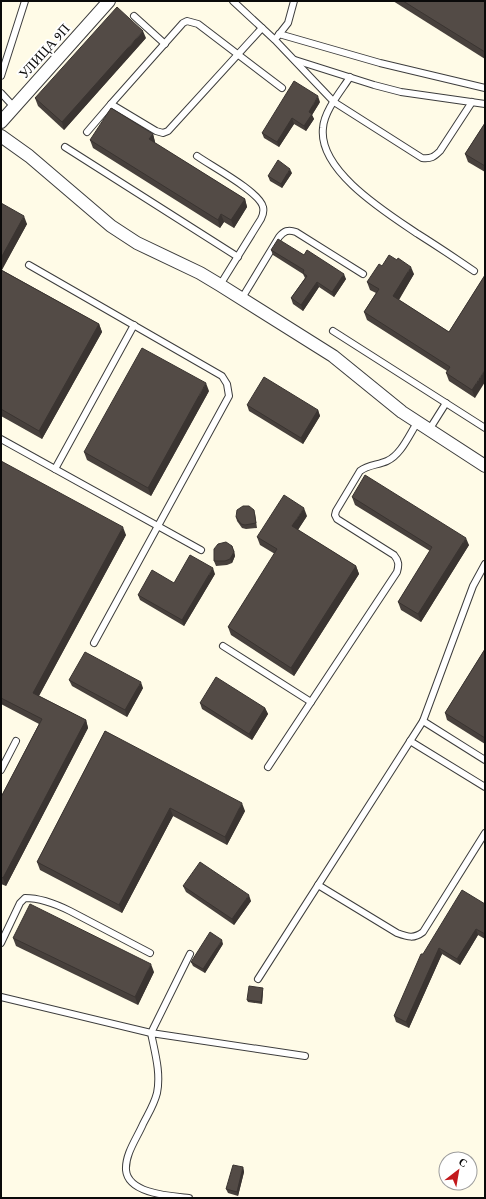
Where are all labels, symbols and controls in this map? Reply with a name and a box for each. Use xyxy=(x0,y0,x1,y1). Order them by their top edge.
street label: УЛИЦА 9П xyxy=(15,20,73,82)
north arrow xyxy=(438,1151,478,1191)
text: С xyxy=(457,1155,470,1170)

